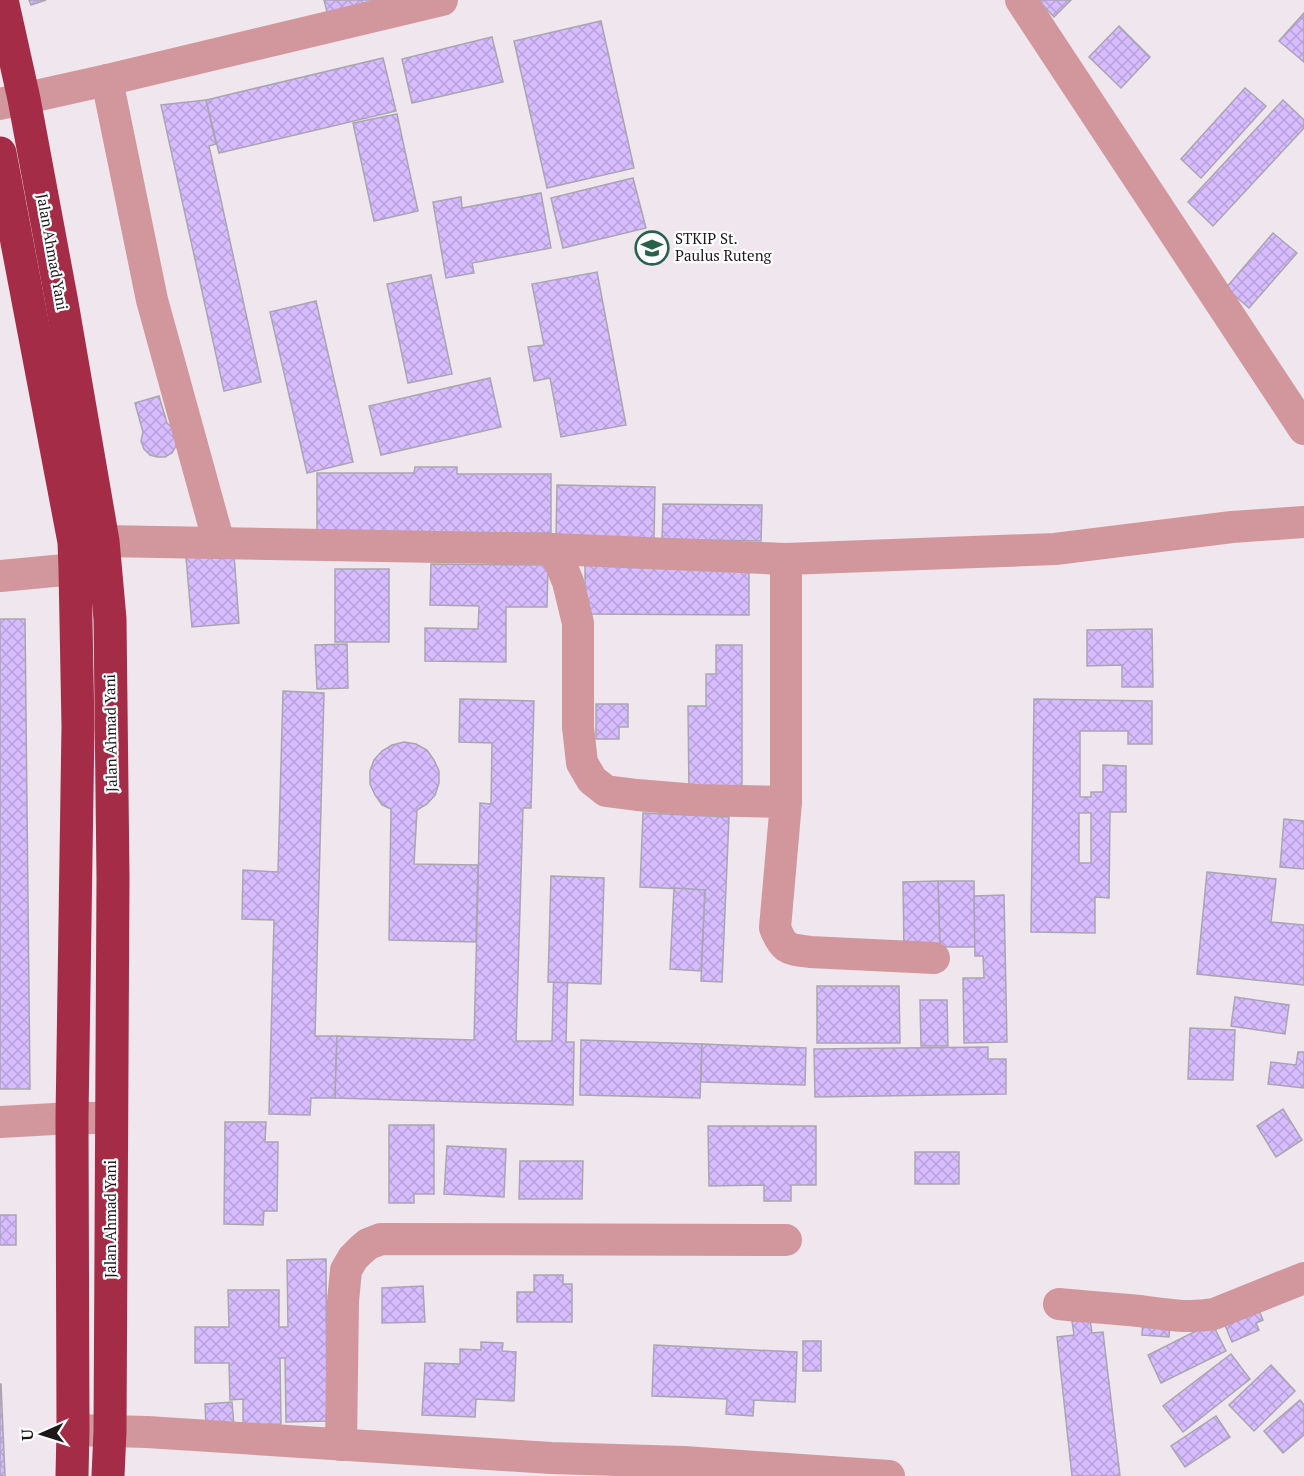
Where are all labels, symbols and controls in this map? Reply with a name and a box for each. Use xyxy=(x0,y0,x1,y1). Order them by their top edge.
street label: Jalan Ahmad Yani xyxy=(33,192,73,312)
place label: STKIP St. Paulus Ruteng xyxy=(675,228,773,265)
school or university icon: STKIP St. Paulus Ruteng xyxy=(634,230,670,266)
street label: Jalan Ahmad Yani xyxy=(99,674,121,792)
street label: Jalan Ahmad Yani xyxy=(100,1160,120,1278)
north arrow xyxy=(12,1404,72,1464)
text: U xyxy=(16,1428,38,1441)

